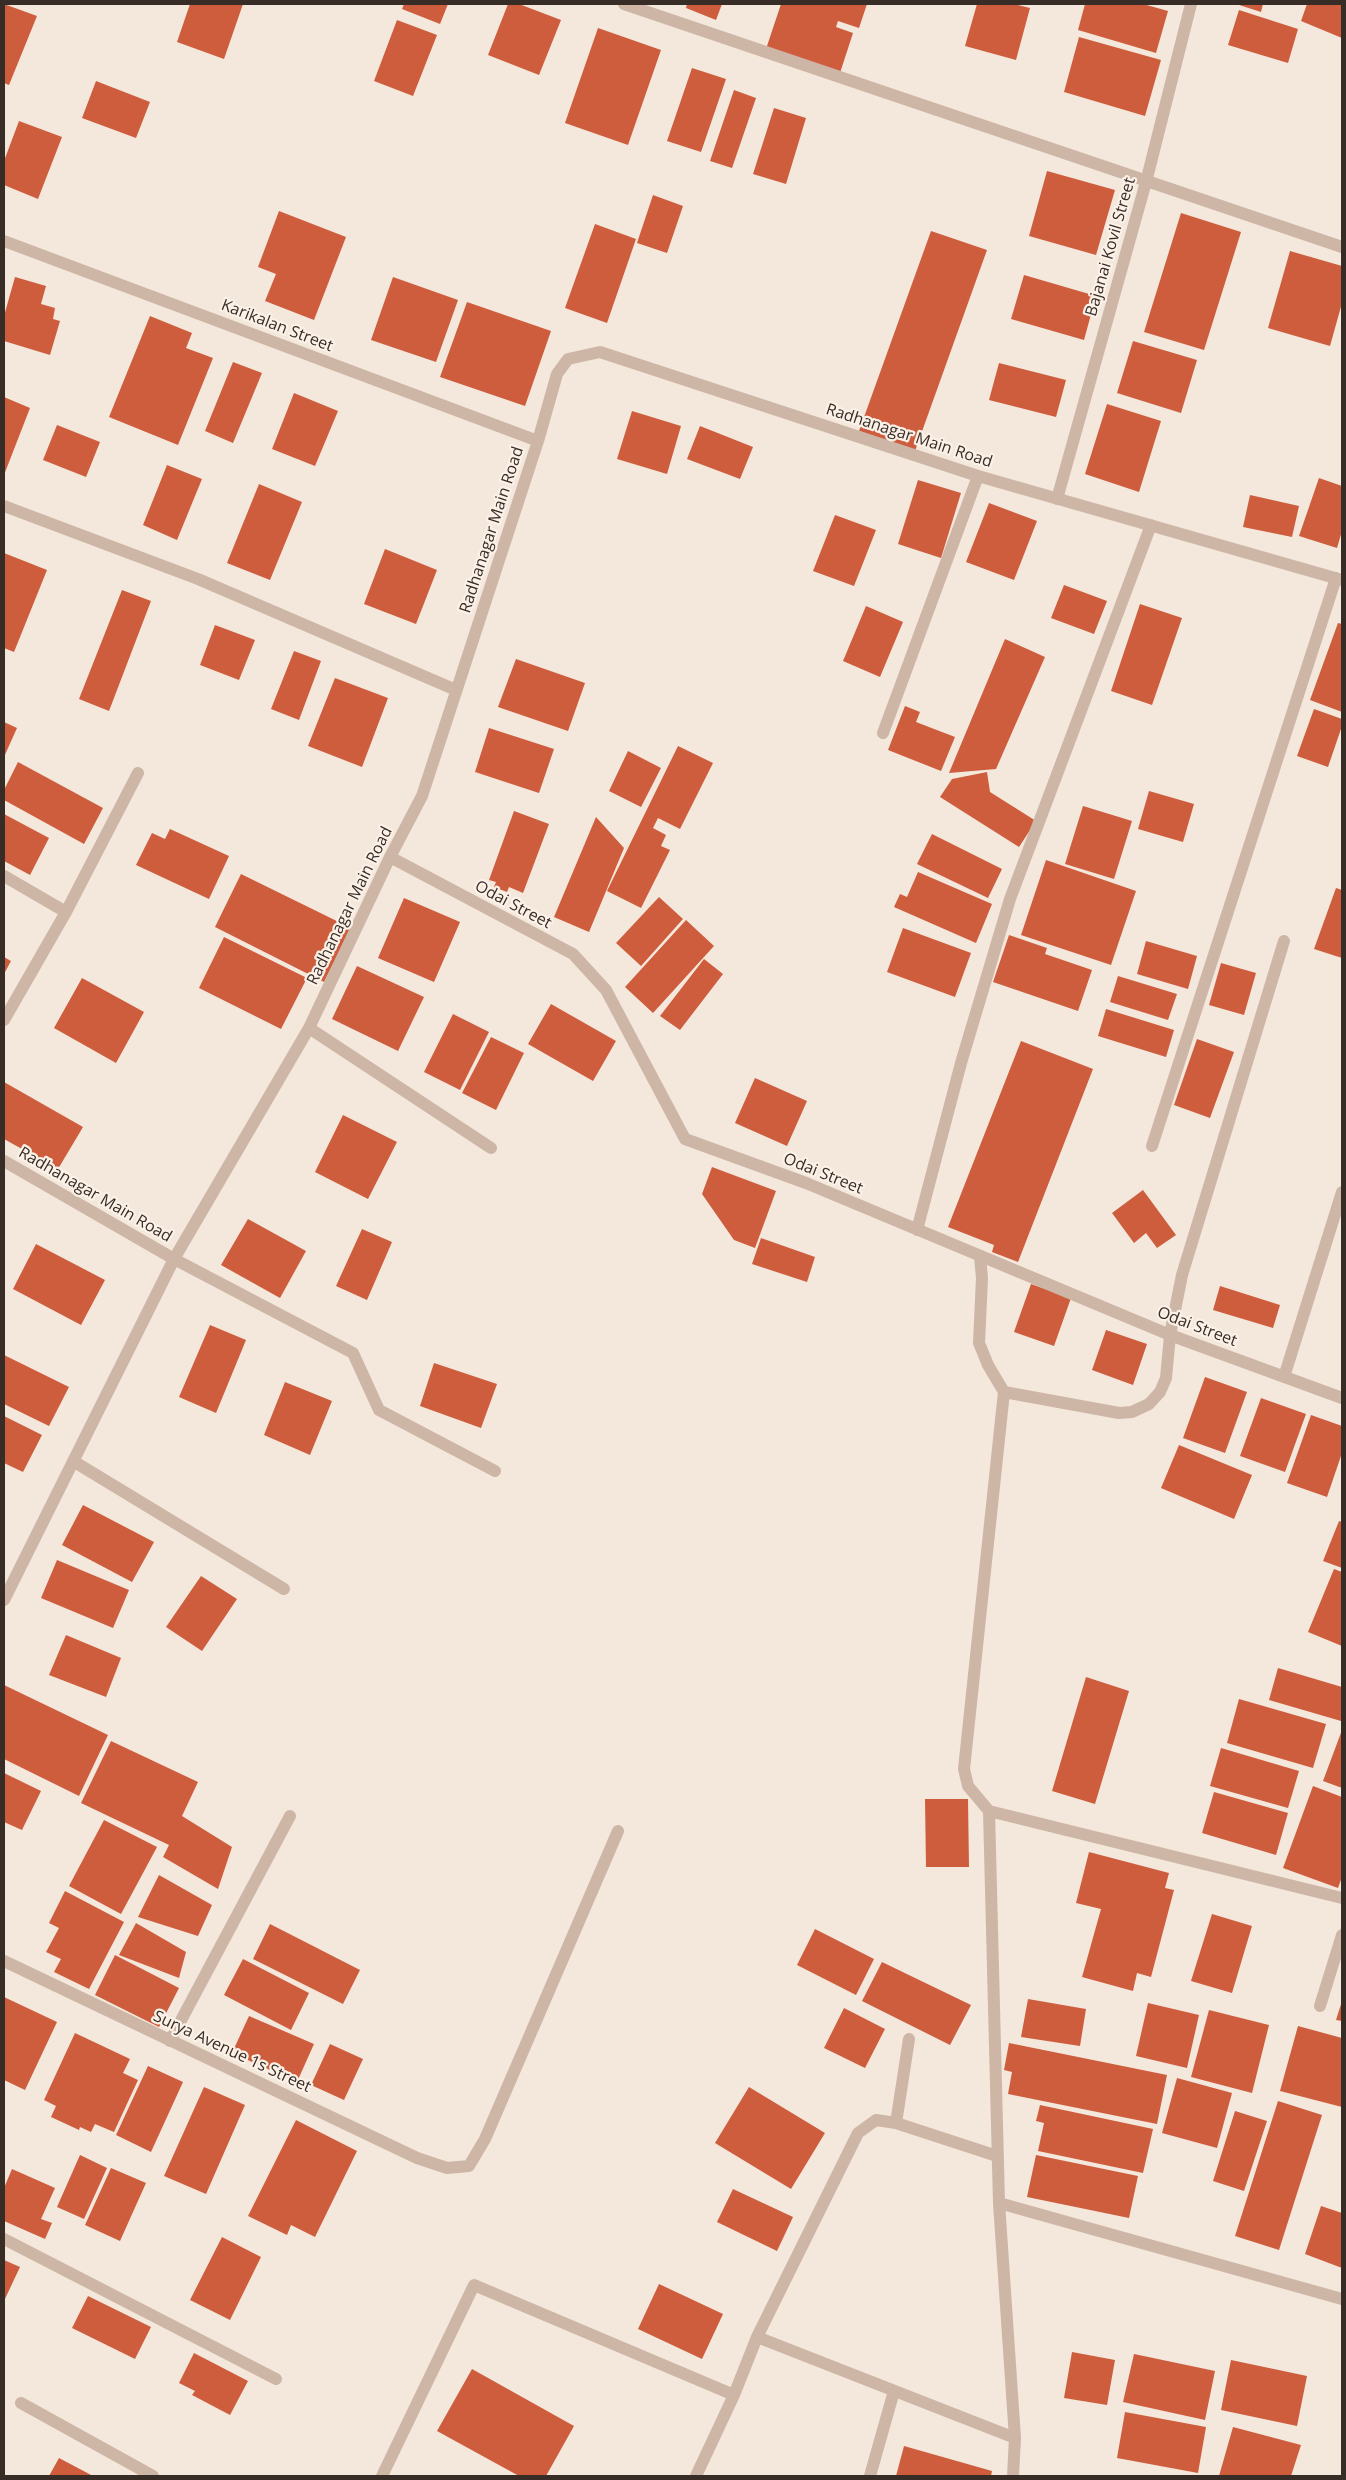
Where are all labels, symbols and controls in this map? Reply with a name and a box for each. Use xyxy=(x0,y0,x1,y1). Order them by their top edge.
street label: Bajanai Kovil Street xyxy=(1082,175,1140,319)
street label: Karikalan Street xyxy=(218,296,336,356)
street label: Radhanagar Main Road xyxy=(823,400,995,472)
street label: Radhanagar Main Road xyxy=(456,444,528,616)
street label: Radhanagar Main Road xyxy=(303,824,397,988)
street label: Odai Street xyxy=(471,877,555,933)
street label: Radhanagar Main Road xyxy=(15,1143,175,1247)
street label: Odai Street xyxy=(780,1149,866,1199)
street label: Odai Street xyxy=(1154,1303,1240,1351)
street label: Surya Avenue 1s Street xyxy=(150,2007,314,2097)

